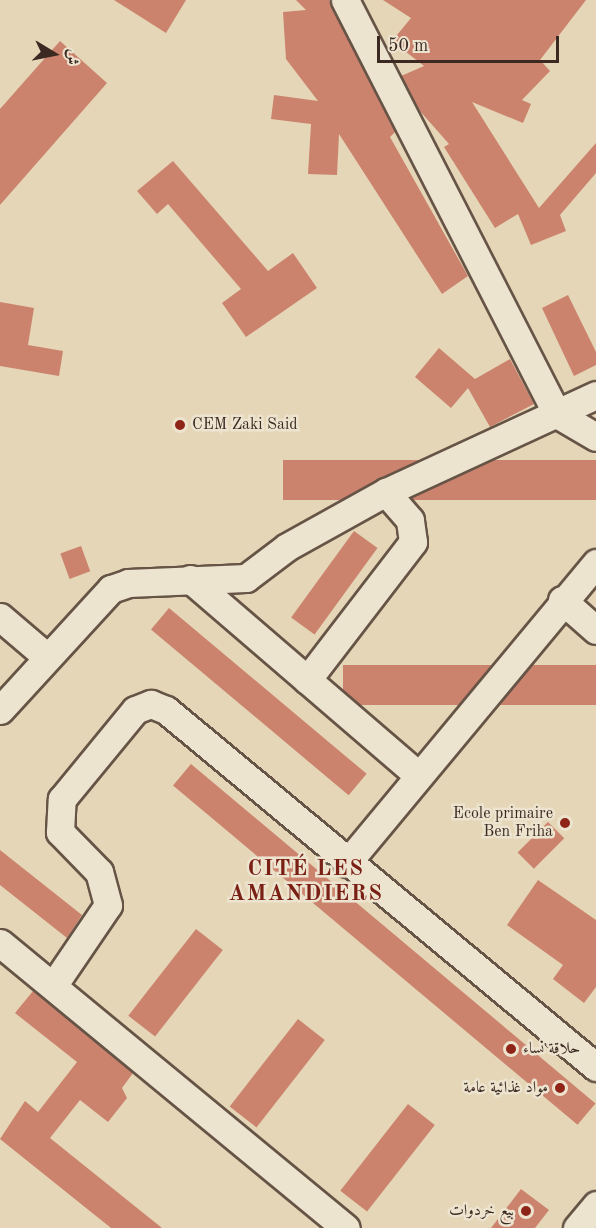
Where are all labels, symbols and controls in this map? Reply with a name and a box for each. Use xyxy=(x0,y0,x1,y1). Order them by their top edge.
north arrow xyxy=(24,24,84,84)
scale bar xyxy=(380,24,562,62)
text: 50 m xyxy=(388,37,428,55)
text: ش xyxy=(62,48,81,66)
place label: CEM Zaki Said xyxy=(192,415,298,435)
marker: CEM Zaki Said xyxy=(173,418,187,432)
place label: Ecole primaire Ben Friha xyxy=(453,804,553,842)
marker: Ecole primaire Ben Friha xyxy=(558,816,572,830)
district label: CITÉ LES AMANDIERS xyxy=(229,856,383,908)
place label: حلاقة نساء xyxy=(523,1039,580,1059)
marker: حلاقة نساء xyxy=(504,1042,518,1056)
place label: مواد غذائية عامة xyxy=(464,1078,548,1098)
marker: مواد غذائية عامة xyxy=(553,1081,567,1095)
place label: بيع خردوات xyxy=(449,1201,514,1221)
marker: بيع خردوات xyxy=(519,1204,533,1218)

